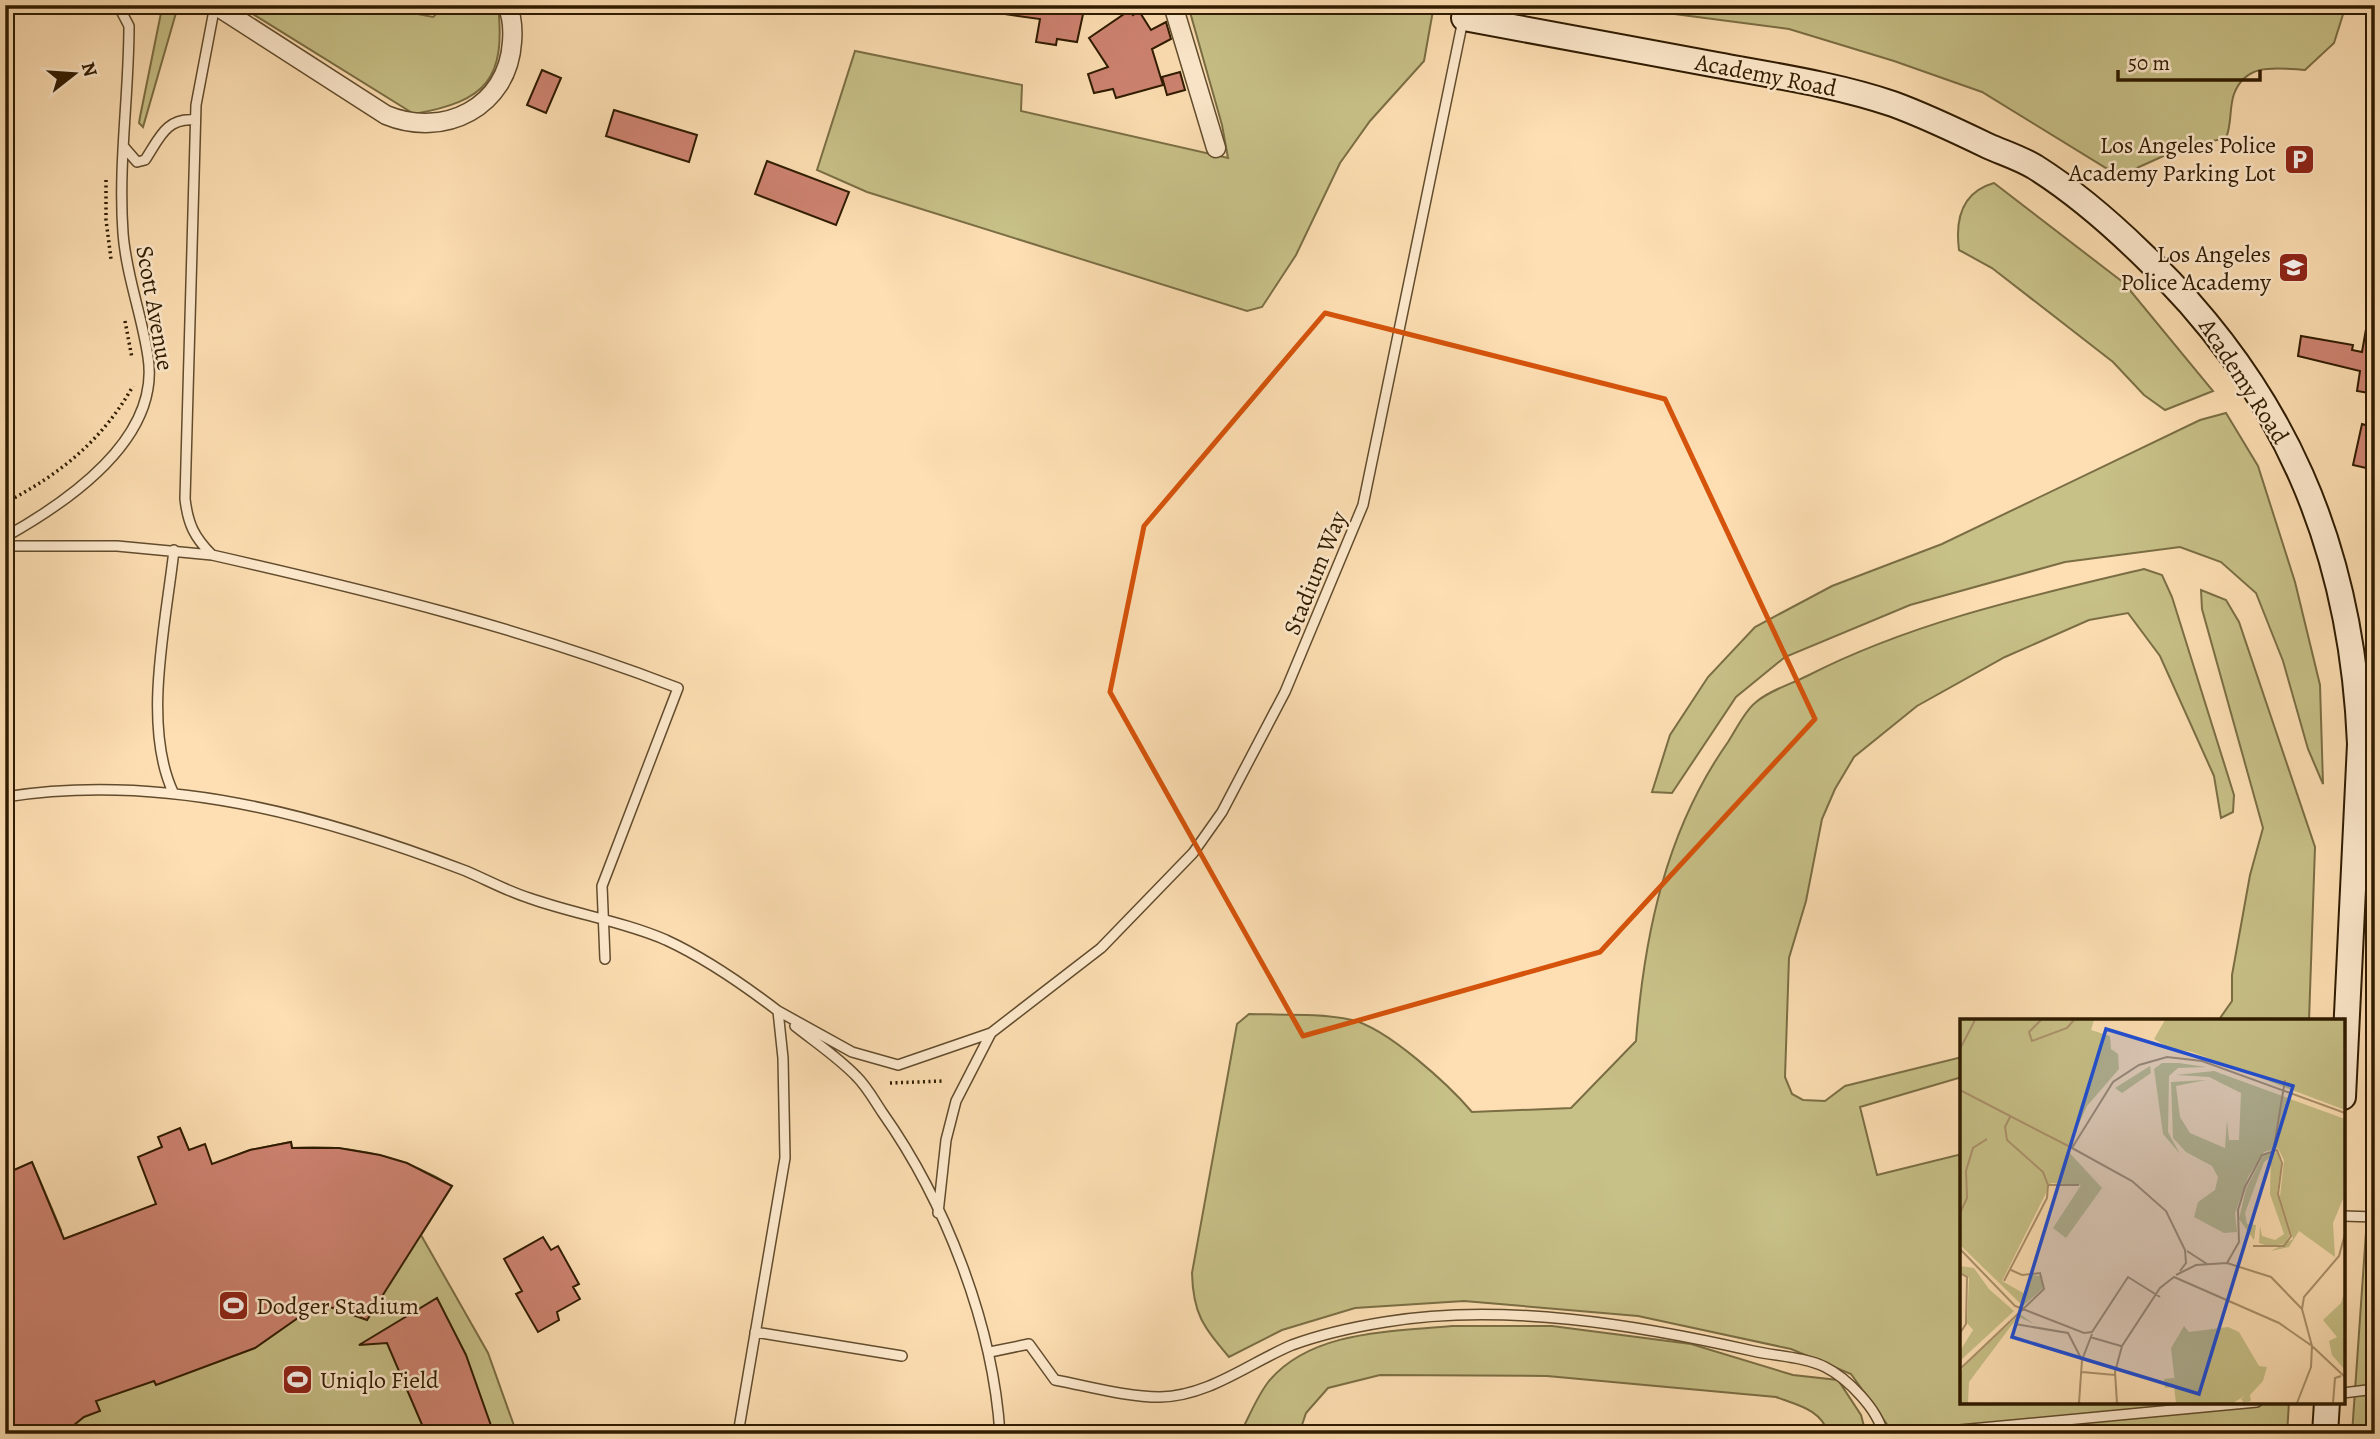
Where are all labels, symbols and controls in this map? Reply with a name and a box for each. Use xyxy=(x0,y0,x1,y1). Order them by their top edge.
north arrow xyxy=(38,38,108,108)
scale bar xyxy=(2118,38,2259,82)
street label: Academy Road xyxy=(1692,45,1840,104)
text: 50 m xyxy=(2128,49,2170,77)
text: N xyxy=(75,59,104,80)
place label: Los Angeles Police Academy Parking Lot xyxy=(2068,129,2276,189)
parking icon: Los Angeles Police Academy Parking Lot xyxy=(2282,142,2316,176)
place label: Los Angeles Police Academy xyxy=(2120,238,2271,298)
street label: Scott Avenue xyxy=(128,243,182,373)
school or university icon: Los Angeles Police Academy xyxy=(2277,251,2311,285)
street label: Academy Road xyxy=(2191,311,2297,450)
street label: Stadium Way xyxy=(1276,506,1354,640)
inset map xyxy=(1960,1019,2345,1404)
sports icon: Dodger Stadium xyxy=(216,1289,250,1323)
place label: Dodger Stadium xyxy=(256,1290,419,1322)
sports icon: Uniqlo Field xyxy=(280,1363,314,1397)
place label: Uniqlo Field xyxy=(320,1364,439,1396)

